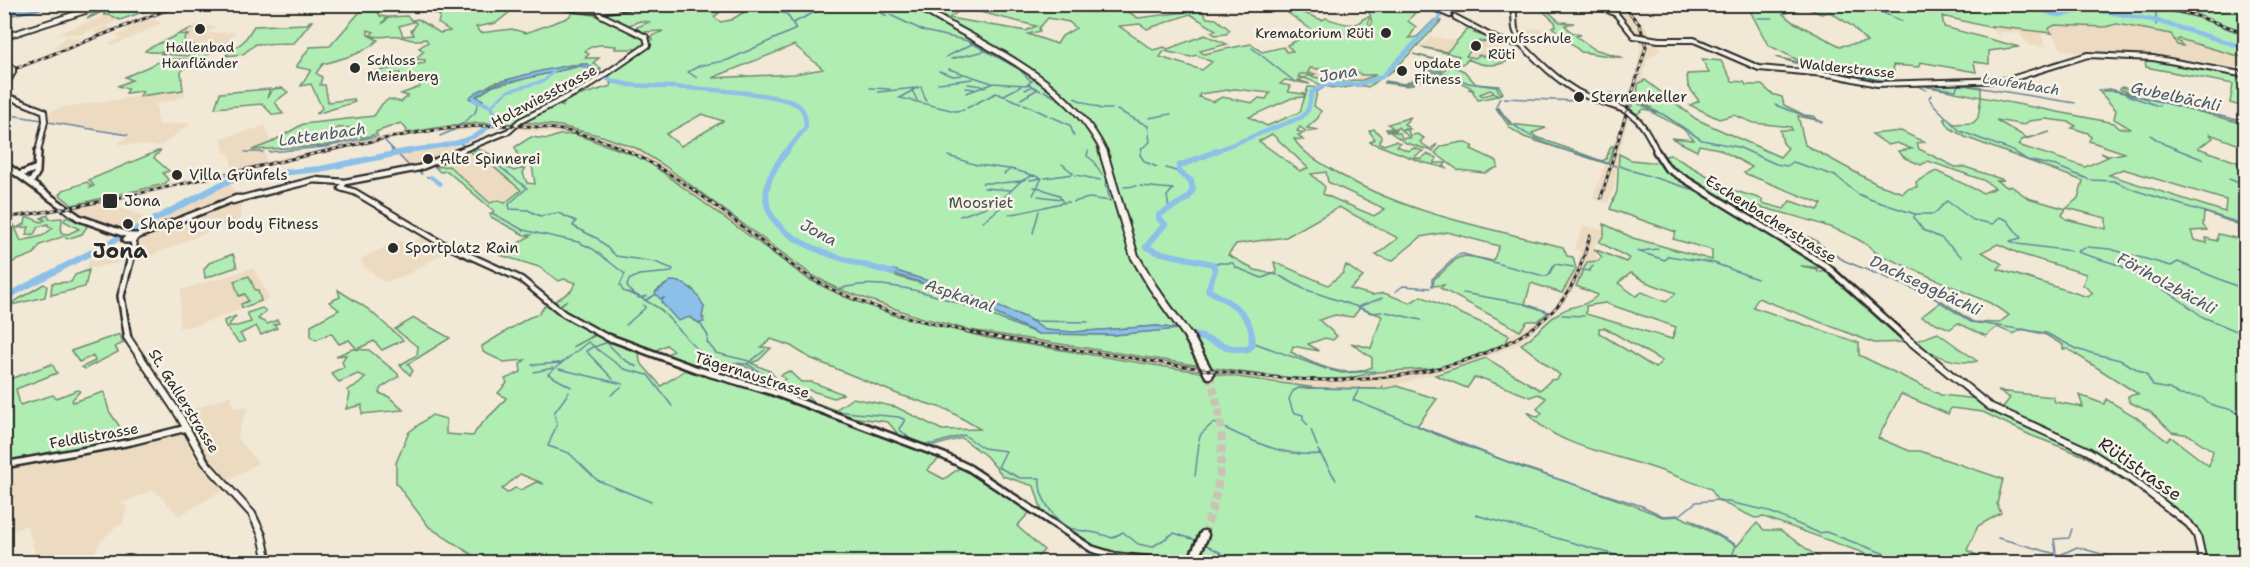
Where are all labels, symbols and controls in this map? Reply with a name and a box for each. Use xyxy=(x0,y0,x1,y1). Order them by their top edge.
marker: Hallenbad Hanfländer xyxy=(193,22,207,36)
place label: Krematorium Rüti xyxy=(1255,24,1374,42)
marker: Krematorium Rüti xyxy=(1379,26,1393,40)
place label: Berufsschule Rüti xyxy=(1488,29,1572,63)
place label: Hallenbad Hanfländer xyxy=(162,38,239,72)
marker: Berufsschule Rüti xyxy=(1469,39,1483,53)
place label: Schloss Meienberg xyxy=(367,51,439,85)
place label: update Fitness xyxy=(1414,54,1461,88)
street label: Walderstrasse xyxy=(1798,54,1896,82)
street label: Holzwiesstrasse xyxy=(488,60,600,132)
water label: Jona xyxy=(1317,60,1359,87)
marker: Schloss Meienberg xyxy=(348,61,362,75)
marker: update Fitness xyxy=(1395,64,1409,78)
water label: Laufenbach xyxy=(1981,69,2061,99)
water label: Gubelbächli xyxy=(2129,77,2223,116)
place label: Sternenkeller xyxy=(1591,87,1687,107)
marker: Sternenkeller xyxy=(1572,90,1586,104)
water label: Lattenbach xyxy=(277,118,367,151)
place label: Alte Spinnerei xyxy=(440,149,541,169)
marker: Alte Spinnerei xyxy=(421,152,435,166)
place label: Villa Grünfels xyxy=(189,165,288,185)
marker: Villa Grünfels xyxy=(170,168,184,182)
street label: Eschenbacherstrasse xyxy=(1702,170,1840,268)
place label: Jona xyxy=(124,191,161,211)
marker: Jona xyxy=(101,192,119,210)
park label: Moosriet xyxy=(949,193,1013,213)
place label: Shape your body Fitness xyxy=(140,214,319,234)
water label: Jona xyxy=(797,214,841,251)
marker: Shape your body Fitness xyxy=(121,217,135,231)
district label: Jona xyxy=(92,237,148,265)
place label: Sportplatz Rain xyxy=(405,238,519,258)
marker: Sportplatz Rain xyxy=(386,241,400,255)
water label: Föriholzbächli xyxy=(2113,247,2221,320)
water label: Dachseggbächli xyxy=(1866,250,1986,321)
water label: Aspkanal xyxy=(922,274,997,317)
street label: St. Gallerstrasse xyxy=(144,345,224,457)
street label: Tägernaustrasse xyxy=(692,347,812,403)
street label: Feldlistrasse xyxy=(48,418,140,454)
street label: Rütistrasse xyxy=(2093,431,2187,507)

